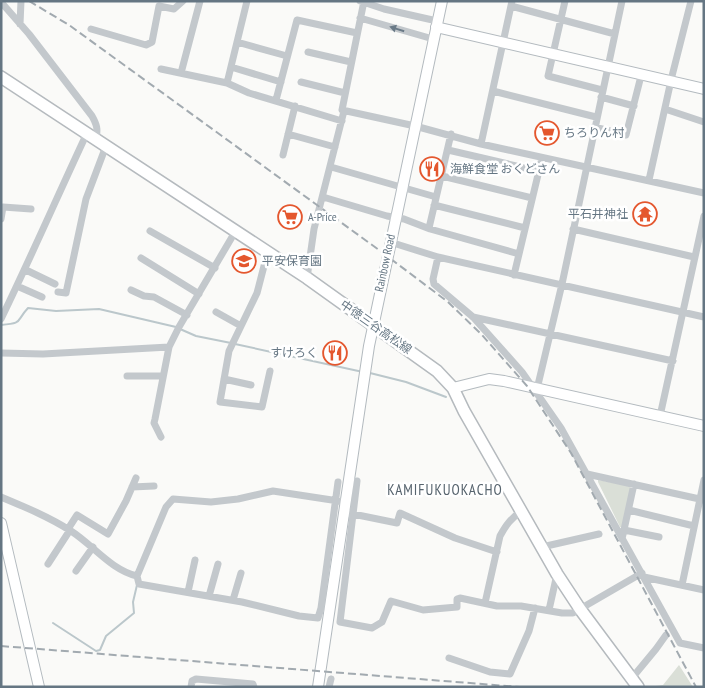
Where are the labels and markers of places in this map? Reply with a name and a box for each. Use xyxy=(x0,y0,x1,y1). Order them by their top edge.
supermarket icon: ちろりん村 xyxy=(534,120,560,146)
place label: ちろりん村 xyxy=(564,125,625,140)
restaurant icon: 海鮮食堂 おくどさん xyxy=(419,156,445,182)
place label: 海鮮食堂 おくどさん xyxy=(450,161,560,176)
temple icon: 平石井神社 xyxy=(632,201,658,227)
supermarket icon: A-Price xyxy=(277,204,303,230)
place label: 平石井神社 xyxy=(568,206,628,221)
place label: A-Price xyxy=(308,209,337,224)
school or university icon: 平安保育園 xyxy=(231,248,257,274)
place label: 平安保育園 xyxy=(262,253,322,268)
restaurant icon: すけろく xyxy=(322,340,348,366)
place label: すけろく xyxy=(270,345,318,360)

